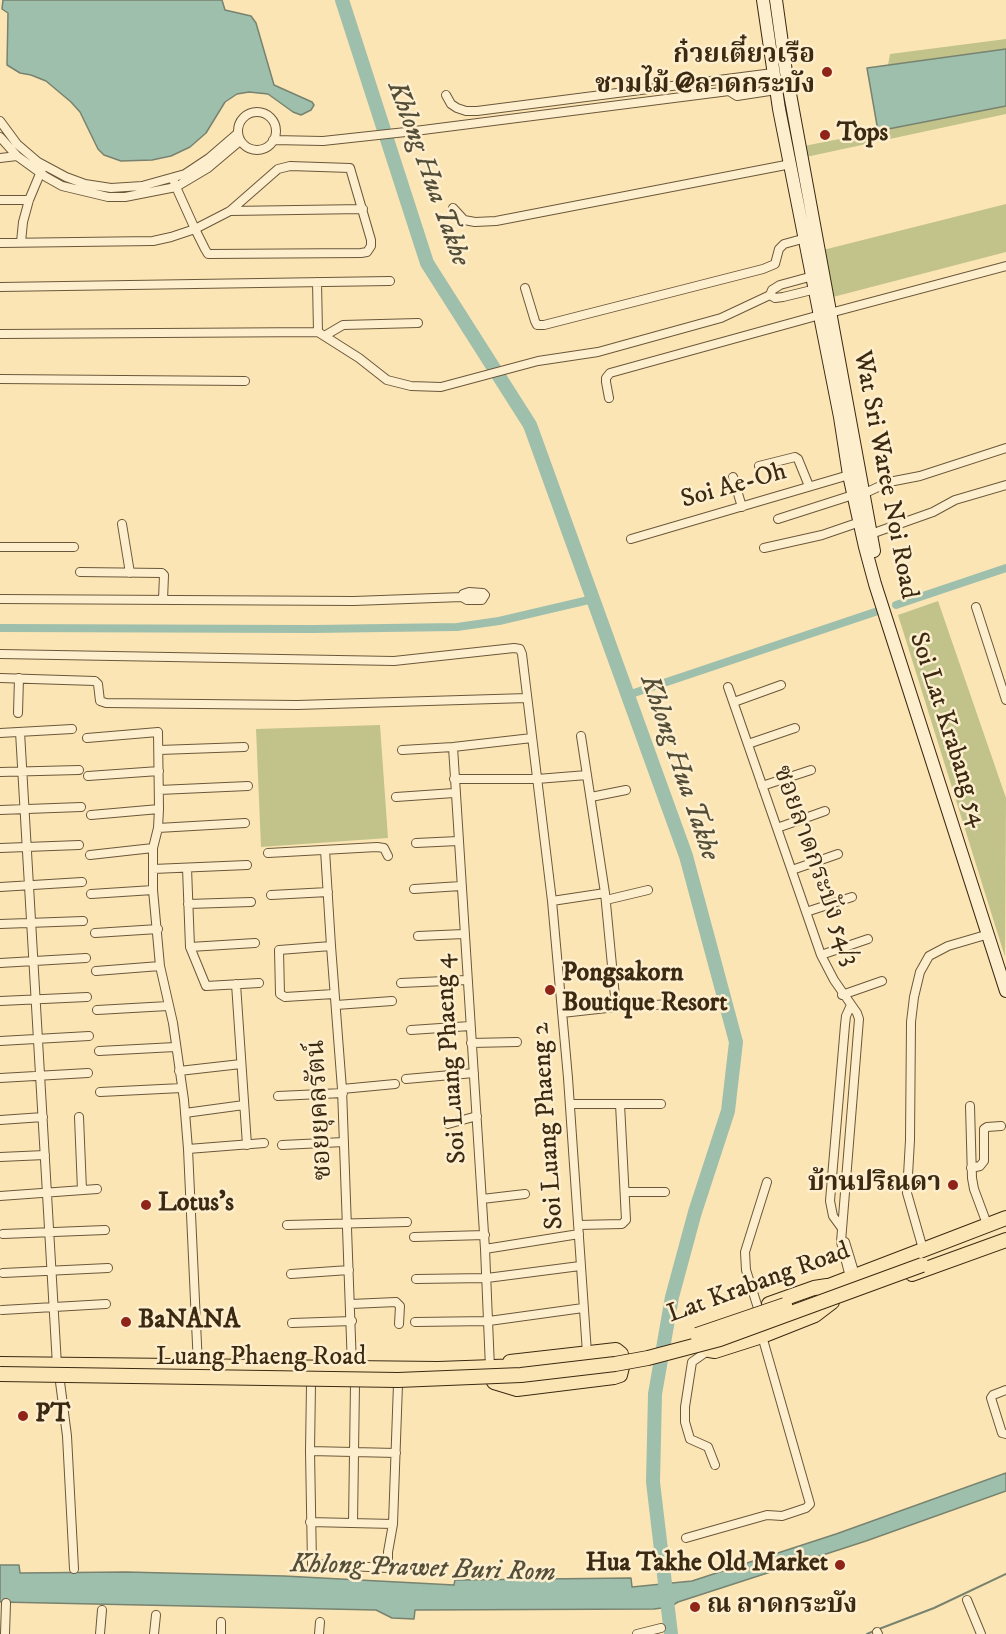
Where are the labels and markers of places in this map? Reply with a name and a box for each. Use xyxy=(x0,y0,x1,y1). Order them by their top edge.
place label: ก๋วยเตี๋ยวเรือ ชามไม้ @ลาดกระบัง xyxy=(595,41,815,102)
marker: ก๋วยเตี๋ยวเรือ ชามไม้ @ลาดกระบัง xyxy=(820,65,834,79)
place label: Tops xyxy=(837,119,888,151)
marker: Tops xyxy=(818,128,832,142)
place label: Pongsakorn Boutique Resort xyxy=(562,959,728,1020)
marker: Pongsakorn Boutique Resort xyxy=(543,983,557,997)
place label: บ้านปริณดา xyxy=(808,1169,941,1201)
marker: บ้านปริณดา xyxy=(946,1178,960,1192)
place label: Lotus's xyxy=(158,1189,234,1221)
marker: Lotus's xyxy=(139,1198,153,1212)
place label: BaNANA xyxy=(138,1306,240,1338)
marker: BaNANA xyxy=(119,1315,133,1329)
place label: PT xyxy=(35,1400,70,1432)
marker: PT xyxy=(16,1409,30,1423)
place label: Hua Takhe Old Market xyxy=(586,1549,828,1581)
marker: Hua Takhe Old Market xyxy=(833,1558,847,1572)
place label: ณ ลาดกระบัง xyxy=(707,1591,857,1623)
marker: ณ ลาดกระบัง xyxy=(688,1600,702,1614)

